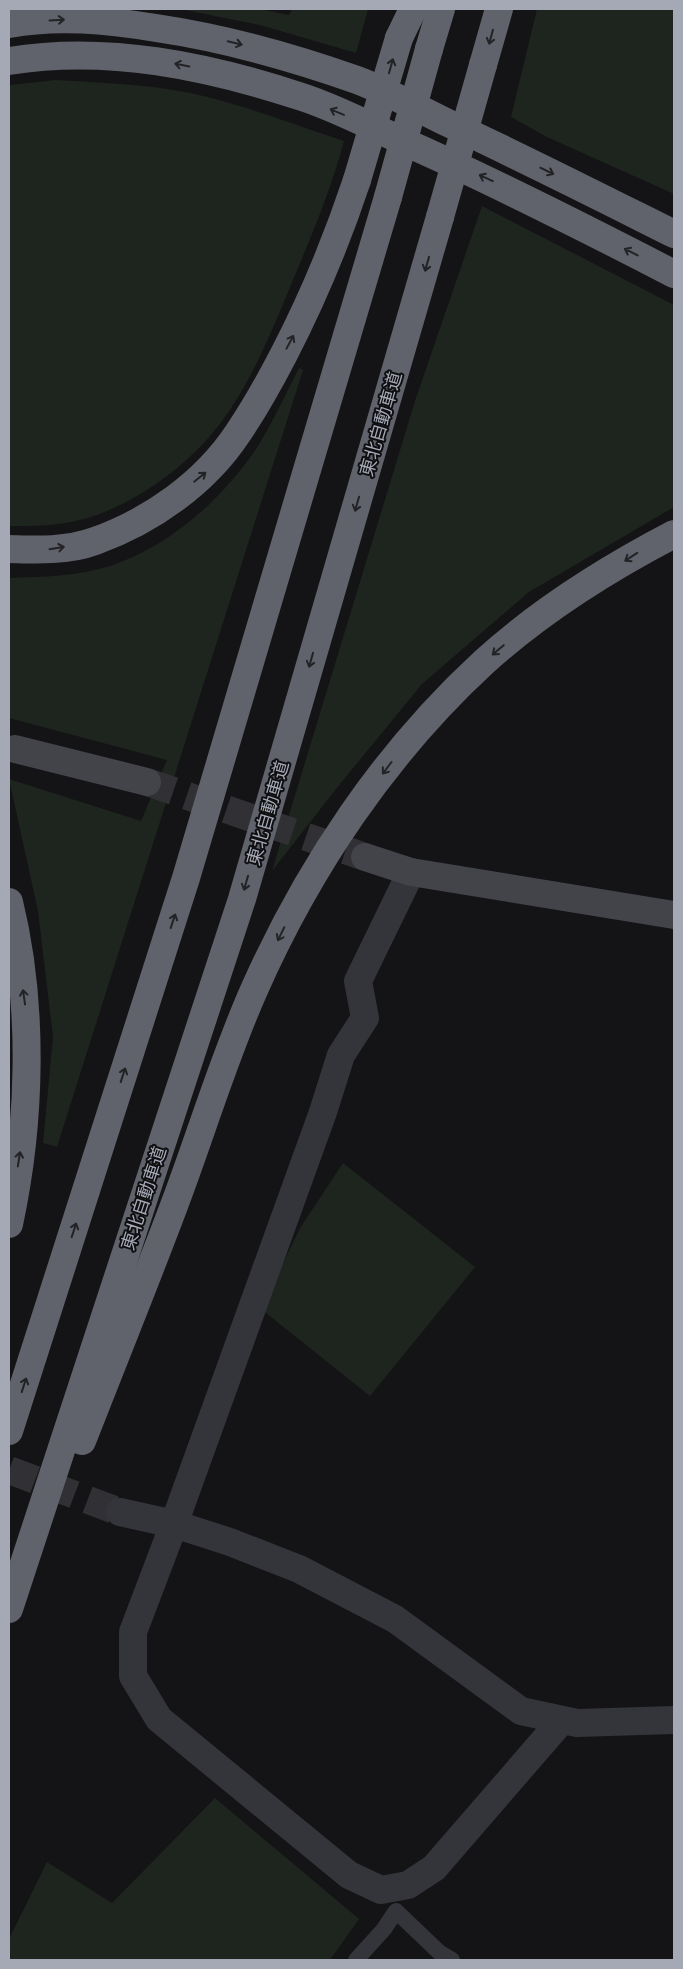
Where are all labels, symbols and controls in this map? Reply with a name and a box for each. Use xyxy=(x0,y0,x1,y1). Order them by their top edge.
one-way arrow xyxy=(49,15,65,24)
one-way arrow xyxy=(486,28,495,44)
one-way arrow xyxy=(227,39,243,48)
one-way arrow xyxy=(386,58,396,74)
one-way arrow xyxy=(175,60,191,70)
one-way arrow xyxy=(330,107,345,117)
one-way arrow xyxy=(539,167,554,176)
one-way arrow xyxy=(479,173,494,183)
one-way arrow xyxy=(624,247,639,256)
one-way arrow xyxy=(421,256,431,272)
one-way arrow xyxy=(285,335,295,350)
street label: 東北自動車道 xyxy=(355,369,405,479)
one-way arrow xyxy=(194,471,207,483)
one-way arrow xyxy=(351,496,361,512)
one-way arrow xyxy=(49,542,65,552)
one-way arrow xyxy=(625,553,639,563)
one-way arrow xyxy=(492,645,505,656)
one-way arrow xyxy=(306,652,316,668)
street label: 東北自動車道 xyxy=(242,758,292,868)
one-way arrow xyxy=(382,761,392,775)
one-way arrow xyxy=(241,875,251,891)
one-way arrow xyxy=(168,913,178,929)
one-way arrow xyxy=(276,926,285,941)
one-way arrow xyxy=(19,989,29,1005)
one-way arrow xyxy=(119,1068,129,1084)
street label: 東北自動車道 xyxy=(116,1143,170,1253)
one-way arrow xyxy=(15,1151,25,1167)
one-way arrow xyxy=(70,1223,79,1239)
one-way arrow xyxy=(20,1378,29,1393)

